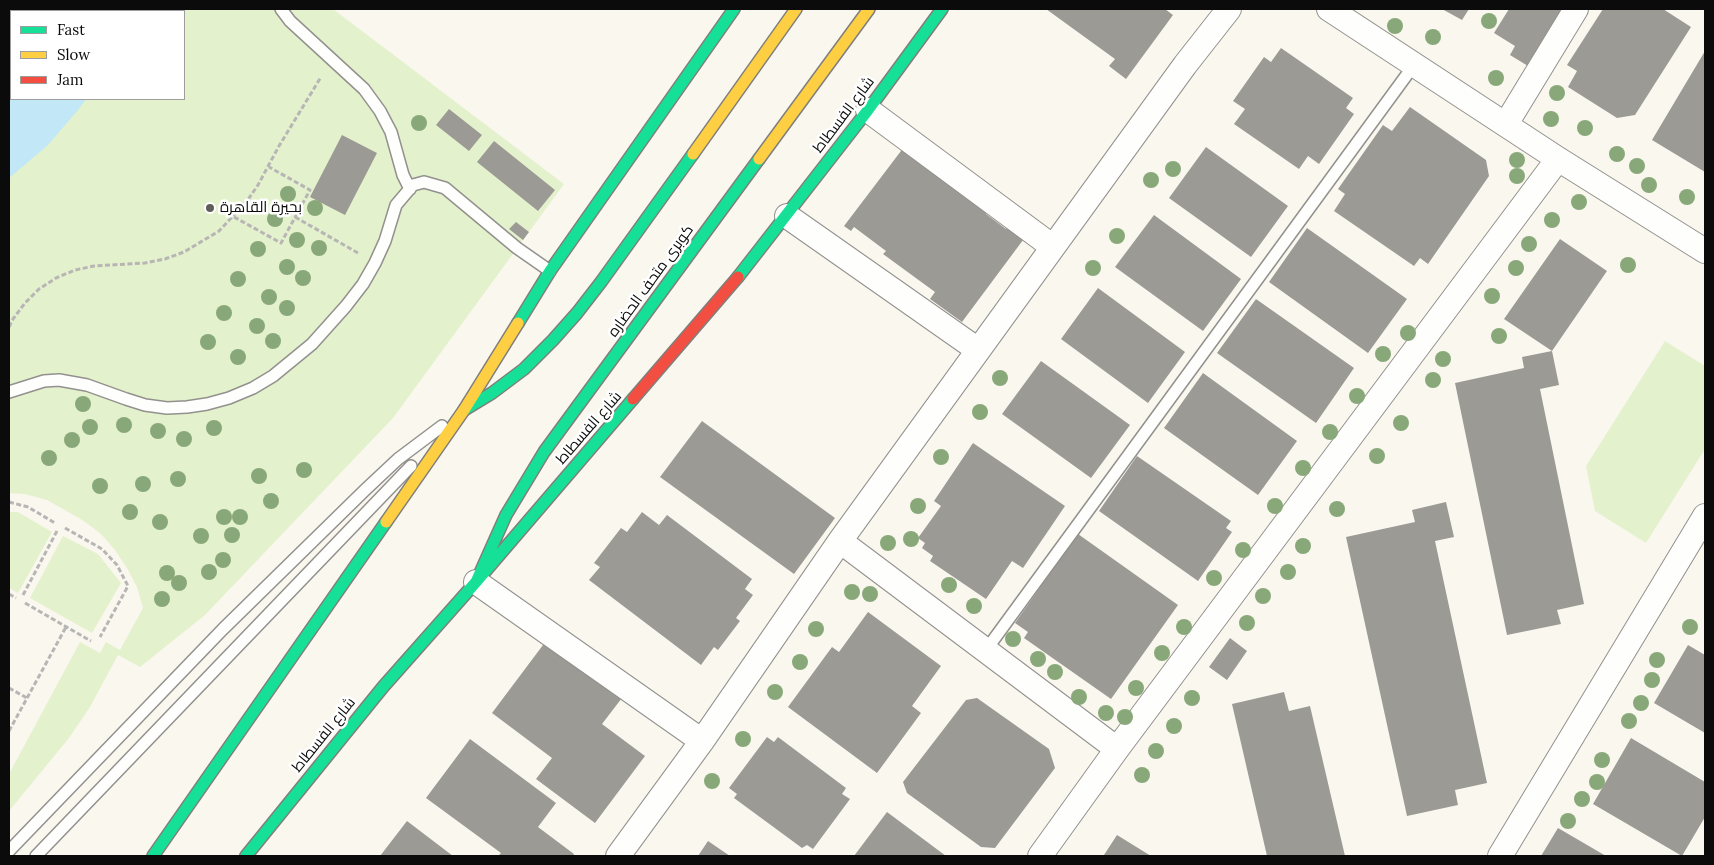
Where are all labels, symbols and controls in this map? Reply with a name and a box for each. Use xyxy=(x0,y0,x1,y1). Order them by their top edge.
legend xyxy=(10,10,185,100)
text: Fast xyxy=(57,20,85,39)
text: Slow xyxy=(57,45,90,64)
text: Jam xyxy=(57,70,84,89)
street label: شارع الفسطاط xyxy=(810,73,878,157)
place label: بحيرة القاهرة xyxy=(220,199,302,217)
marker: بحيرة القاهرة xyxy=(204,202,216,214)
street label: كوبرى متحف الحضاره xyxy=(604,222,698,340)
street label: شارع الفسطاط xyxy=(552,388,626,468)
street label: شارع الفسطاط xyxy=(288,694,360,776)

